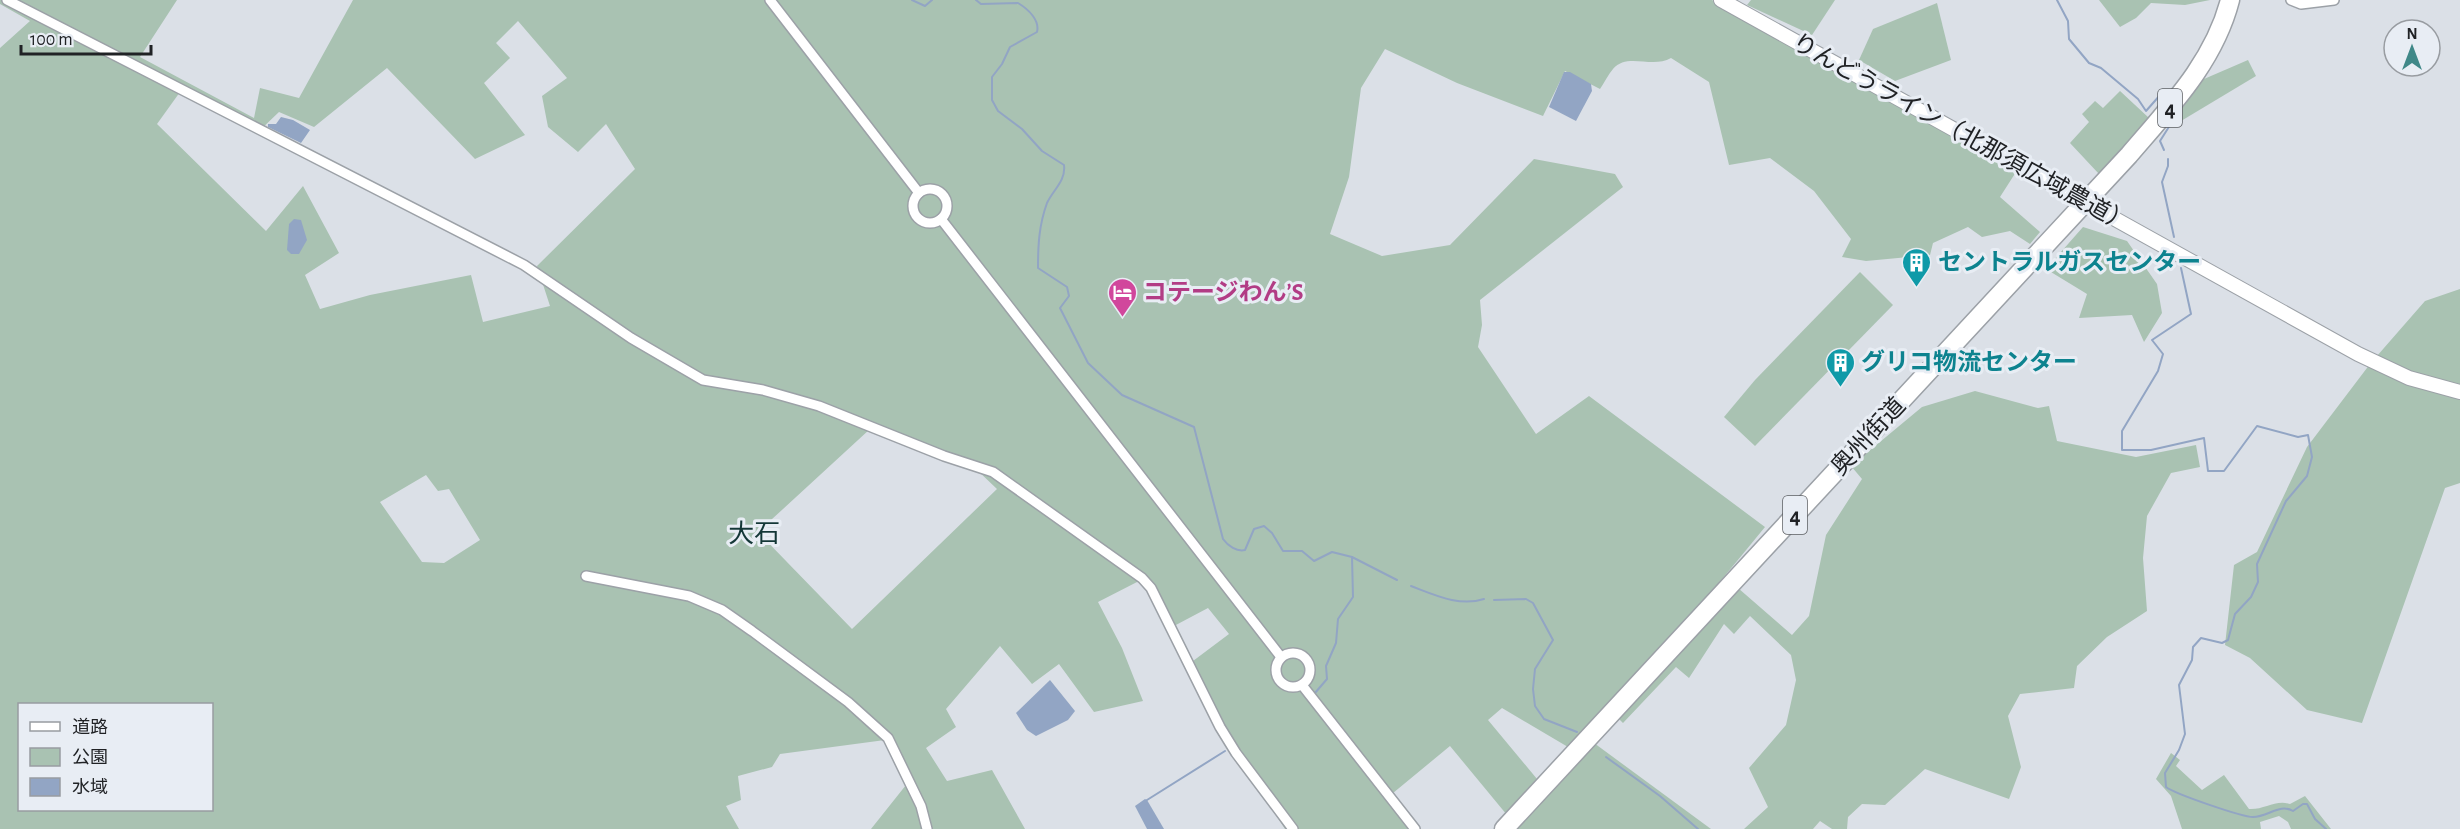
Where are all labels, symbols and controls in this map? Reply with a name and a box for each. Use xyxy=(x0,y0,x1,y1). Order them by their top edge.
scale bar xyxy=(21,18,152,56)
north arrow xyxy=(2382,18,2442,78)
text: N xyxy=(2406,26,2418,42)
street label: りんどうライン（北那須広域農道） xyxy=(1788,29,2136,237)
text: 100 m xyxy=(30,31,73,49)
road number: 4 xyxy=(2158,89,2182,127)
building icon: セントラルガスセンター xyxy=(1901,246,1933,288)
place label: セントラルガスセンター xyxy=(1938,249,2201,275)
hotel icon: コテージわん’S xyxy=(1106,276,1138,318)
place label: コテージわん’S xyxy=(1143,280,1303,305)
building icon: グリコ物流センター xyxy=(1824,346,1856,388)
place label: グリコ物流センター xyxy=(1861,349,2077,375)
street label: 奥州街道 xyxy=(1826,392,1910,480)
road number: 4 xyxy=(1783,496,1807,534)
district label: 大石 xyxy=(728,520,780,547)
legend xyxy=(18,703,213,811)
text: 道路 xyxy=(72,717,108,737)
text: 公園 xyxy=(72,748,108,767)
text: 水域 xyxy=(72,778,108,797)

